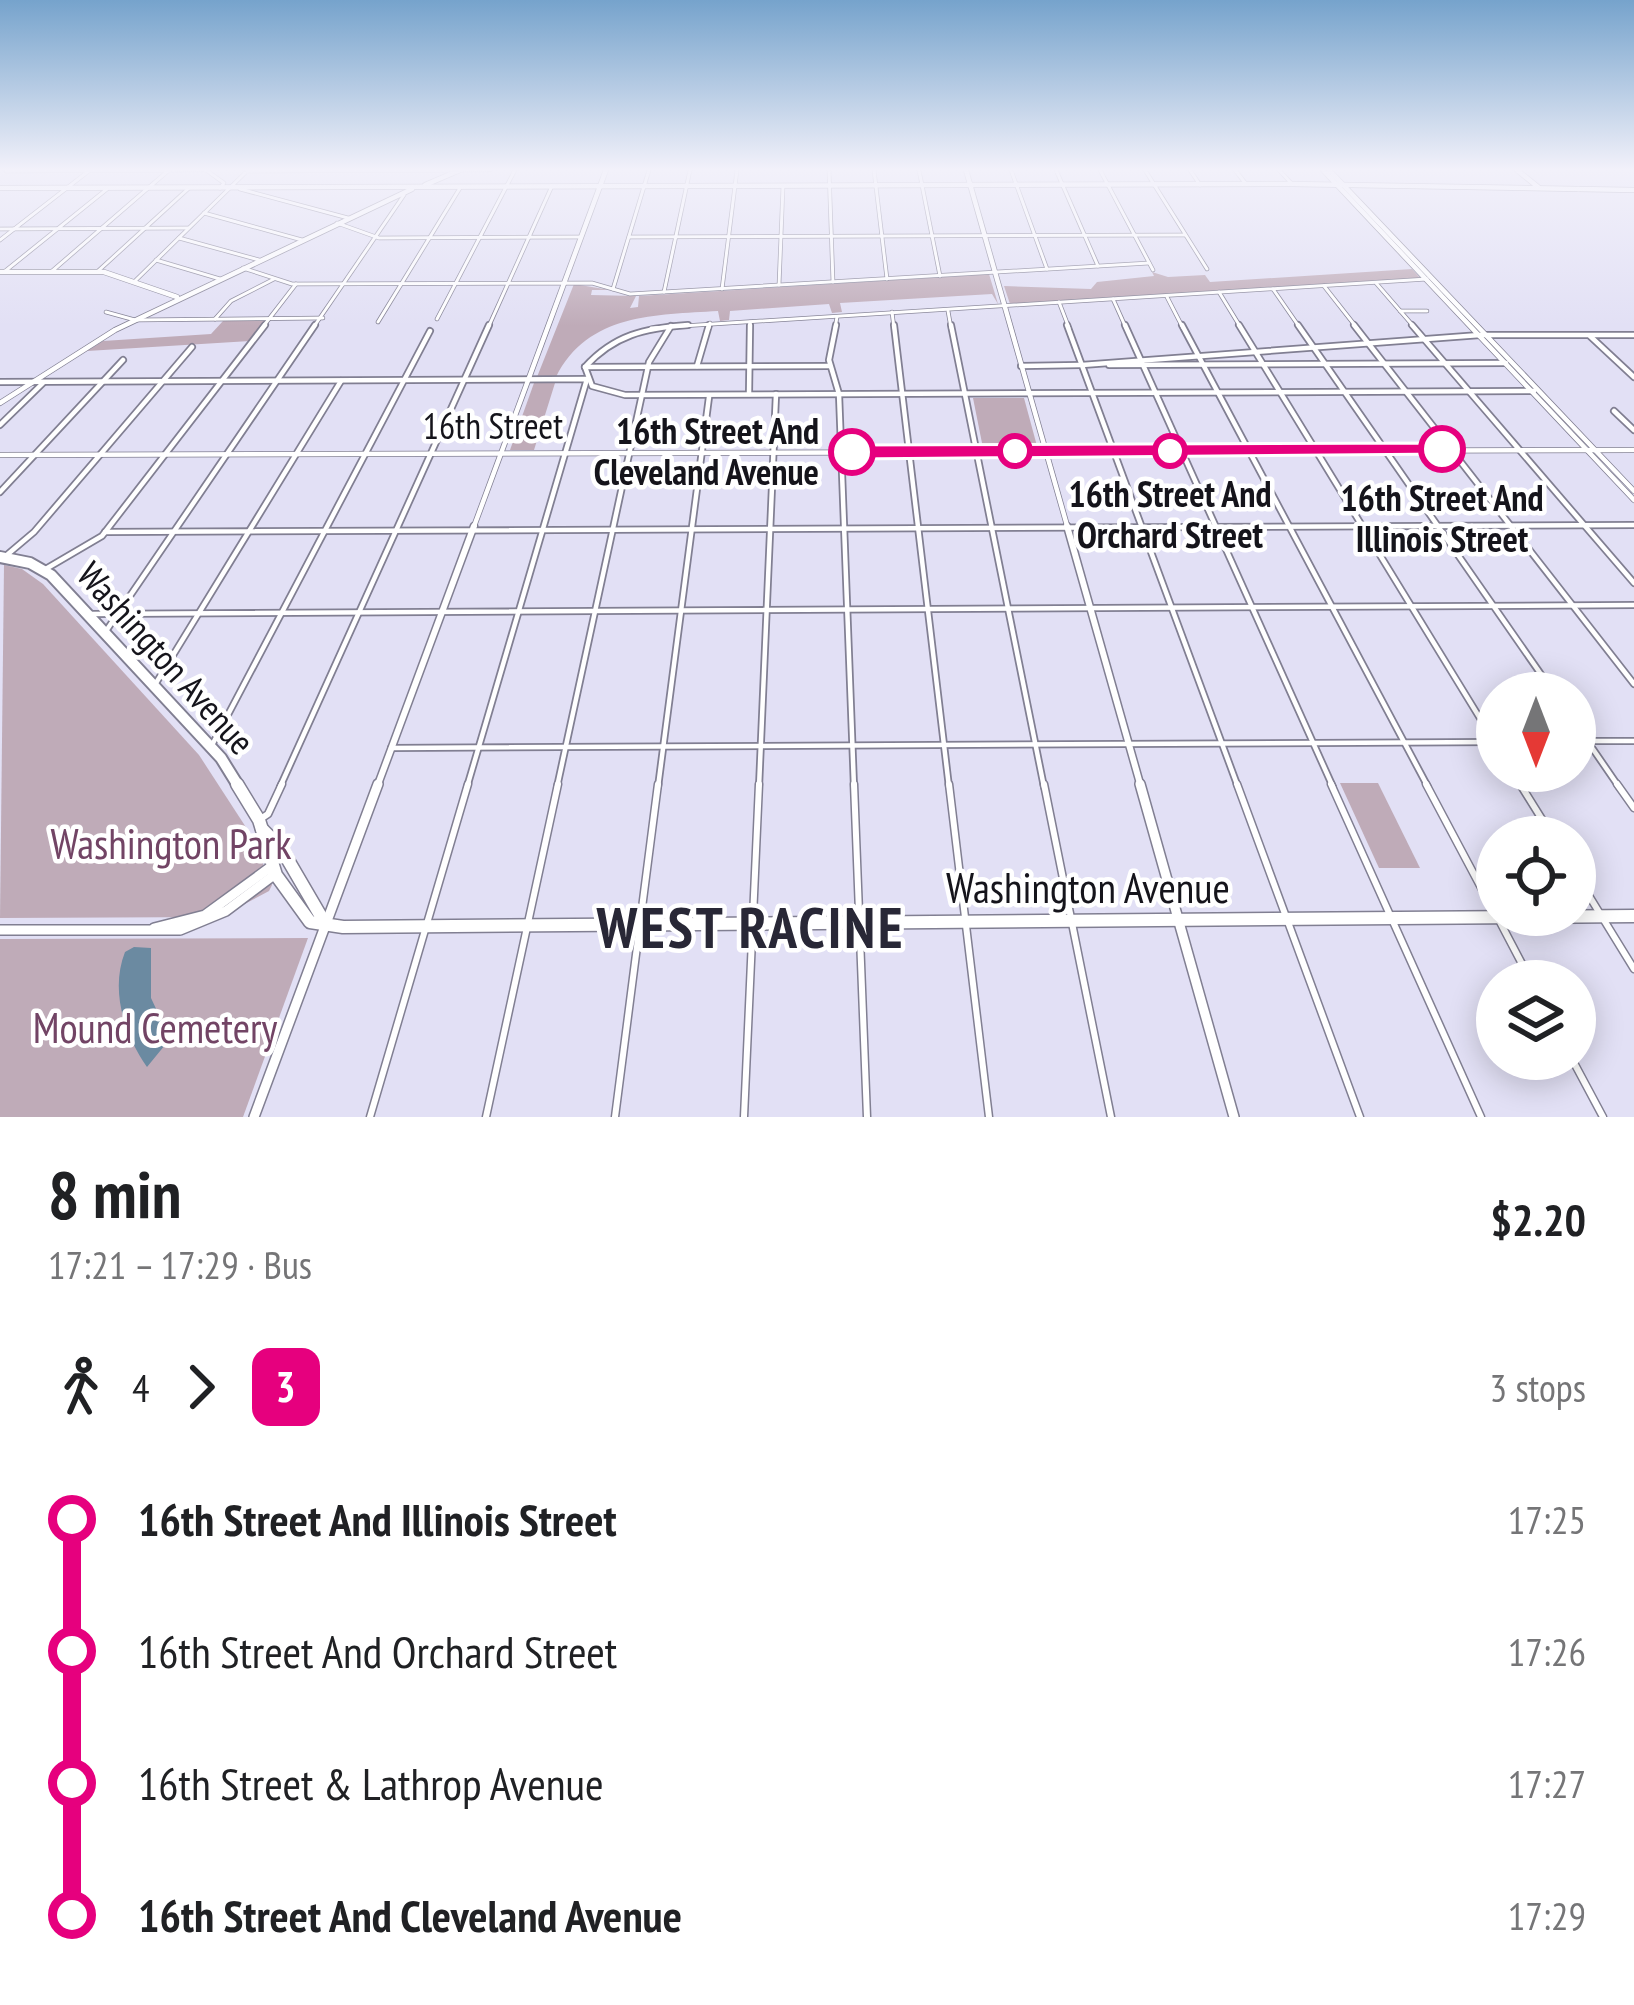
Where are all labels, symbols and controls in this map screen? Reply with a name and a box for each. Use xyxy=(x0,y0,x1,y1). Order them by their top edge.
street label: 16th Street xyxy=(423,402,563,449)
place label: 16th Street And Cleveland Avenue xyxy=(594,407,819,495)
marker: 16th Street And Illinois Street xyxy=(1420,427,1464,471)
marker: 16th Street And Cleveland Avenue xyxy=(830,430,874,474)
unlabelled marker xyxy=(999,435,1031,467)
marker: 16th Street And Orchard Street xyxy=(1154,435,1186,467)
place label: 16th Street And Orchard Street xyxy=(1069,470,1271,558)
place label: 16th Street And Illinois Street xyxy=(1341,474,1543,562)
street label: Washington Avenue xyxy=(68,552,265,764)
north arrow xyxy=(1476,672,1596,792)
map controls xyxy=(1476,672,1596,1080)
park label: Washington Park xyxy=(50,816,292,871)
button: locate xyxy=(1476,816,1596,936)
street label: Washington Avenue xyxy=(946,860,1230,915)
district label: WEST RACINE xyxy=(595,890,906,964)
button: layers xyxy=(1476,960,1596,1080)
park label: Mound Cemetery xyxy=(33,1000,278,1055)
text: 8 min xyxy=(48,1151,181,1236)
text: $2.20 xyxy=(1490,1190,1586,1248)
text: 17:21 – 17:29 · Bus xyxy=(48,1239,312,1290)
icon: walk xyxy=(48,1354,114,1420)
icon: forward xyxy=(168,1354,234,1420)
text: 3 xyxy=(276,1359,296,1414)
text: 4 xyxy=(132,1362,150,1413)
text: 3 stops xyxy=(1490,1362,1586,1413)
text: 16th Street And Illinois Street xyxy=(138,1490,617,1548)
text: 17:25 xyxy=(1508,1494,1586,1545)
text: 16th Street And Orchard Street xyxy=(138,1622,617,1680)
text: 17:26 xyxy=(1508,1626,1586,1677)
text: 16th Street & Lathrop Avenue xyxy=(138,1754,604,1812)
text: 17:27 xyxy=(1508,1758,1586,1809)
text: 16th Street And Cleveland Avenue xyxy=(138,1886,682,1944)
text: 17:29 xyxy=(1508,1890,1586,1941)

